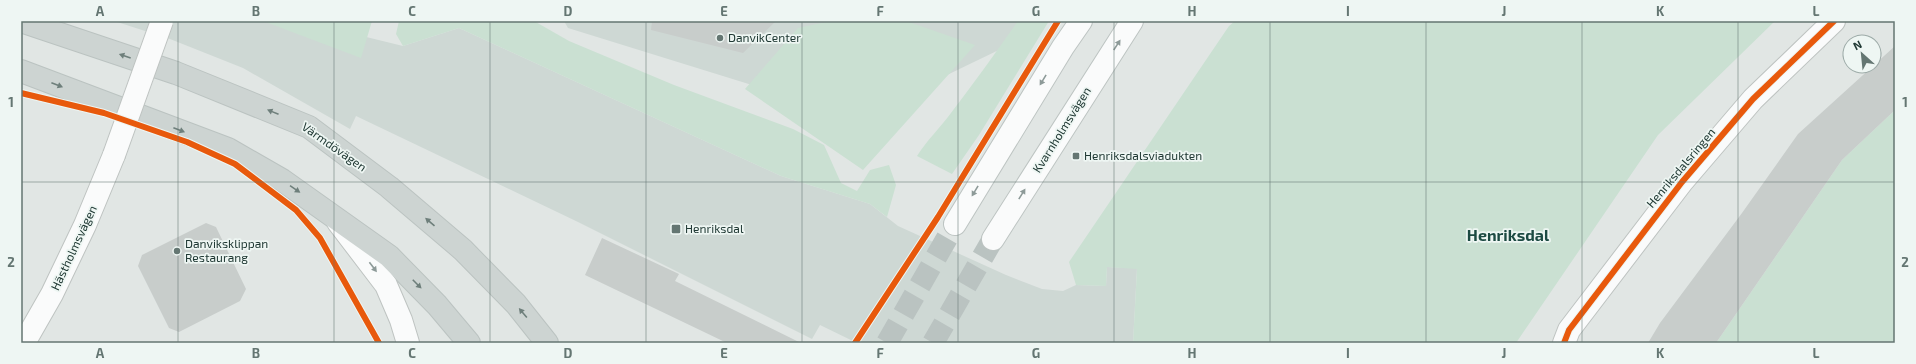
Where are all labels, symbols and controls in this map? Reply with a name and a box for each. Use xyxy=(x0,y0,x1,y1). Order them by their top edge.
text: A xyxy=(96,3,105,19)
text: B xyxy=(252,3,260,19)
text: C xyxy=(408,3,416,19)
text: D xyxy=(564,3,573,19)
text: E xyxy=(720,3,728,19)
text: F xyxy=(876,3,884,19)
text: G xyxy=(1032,3,1040,19)
text: H xyxy=(1188,3,1197,19)
text: I xyxy=(1346,3,1350,19)
text: J xyxy=(1502,3,1506,19)
text: K xyxy=(1656,3,1665,19)
text: L xyxy=(1813,3,1820,19)
place label: DanvikCenter xyxy=(728,30,801,44)
marker: DanvikCenter xyxy=(715,33,725,43)
north arrow xyxy=(1842,34,1882,74)
text: N xyxy=(1851,37,1864,52)
one-way arrow xyxy=(1113,39,1121,50)
one-way arrow xyxy=(119,53,131,59)
one-way arrow xyxy=(1039,75,1047,85)
one-way arrow xyxy=(52,82,64,88)
street label: Kvarnholmsvägen xyxy=(1029,84,1093,175)
text: 1 xyxy=(8,94,14,110)
text: 1 xyxy=(1902,94,1908,110)
one-way arrow xyxy=(266,109,278,115)
street label: Värmdövägen xyxy=(300,119,370,174)
street label: Henriksdalsringen xyxy=(1643,125,1718,210)
one-way arrow xyxy=(174,128,186,134)
place label: Henriksdalsviadukten xyxy=(1084,148,1202,162)
marker: Henriksdalsviadukten xyxy=(1071,151,1081,161)
one-way arrow xyxy=(290,185,300,193)
one-way arrow xyxy=(972,185,979,197)
one-way arrow xyxy=(1018,188,1025,200)
street label: Hästholmsvägen xyxy=(47,203,99,292)
one-way arrow xyxy=(425,217,435,226)
place label: Henriksdal xyxy=(685,221,744,235)
marker: Henriksdal xyxy=(670,223,682,235)
district label: Henriksdal xyxy=(1467,225,1550,244)
place label: Danviksklippan Restaurang xyxy=(185,236,268,264)
marker: Danviksklippan Restaurang xyxy=(172,246,182,256)
text: 2 xyxy=(7,254,15,270)
text: 2 xyxy=(1901,254,1909,270)
one-way arrow xyxy=(368,262,377,273)
one-way arrow xyxy=(412,279,422,289)
one-way arrow xyxy=(518,307,527,318)
text: A xyxy=(96,345,105,361)
text: B xyxy=(252,345,260,361)
text: C xyxy=(408,345,416,361)
text: D xyxy=(564,345,573,361)
text: E xyxy=(720,345,728,361)
text: F xyxy=(876,345,884,361)
text: G xyxy=(1032,345,1040,361)
text: H xyxy=(1188,345,1197,361)
text: I xyxy=(1346,345,1350,361)
text: J xyxy=(1502,345,1506,361)
text: K xyxy=(1656,345,1665,361)
text: L xyxy=(1813,345,1820,361)

